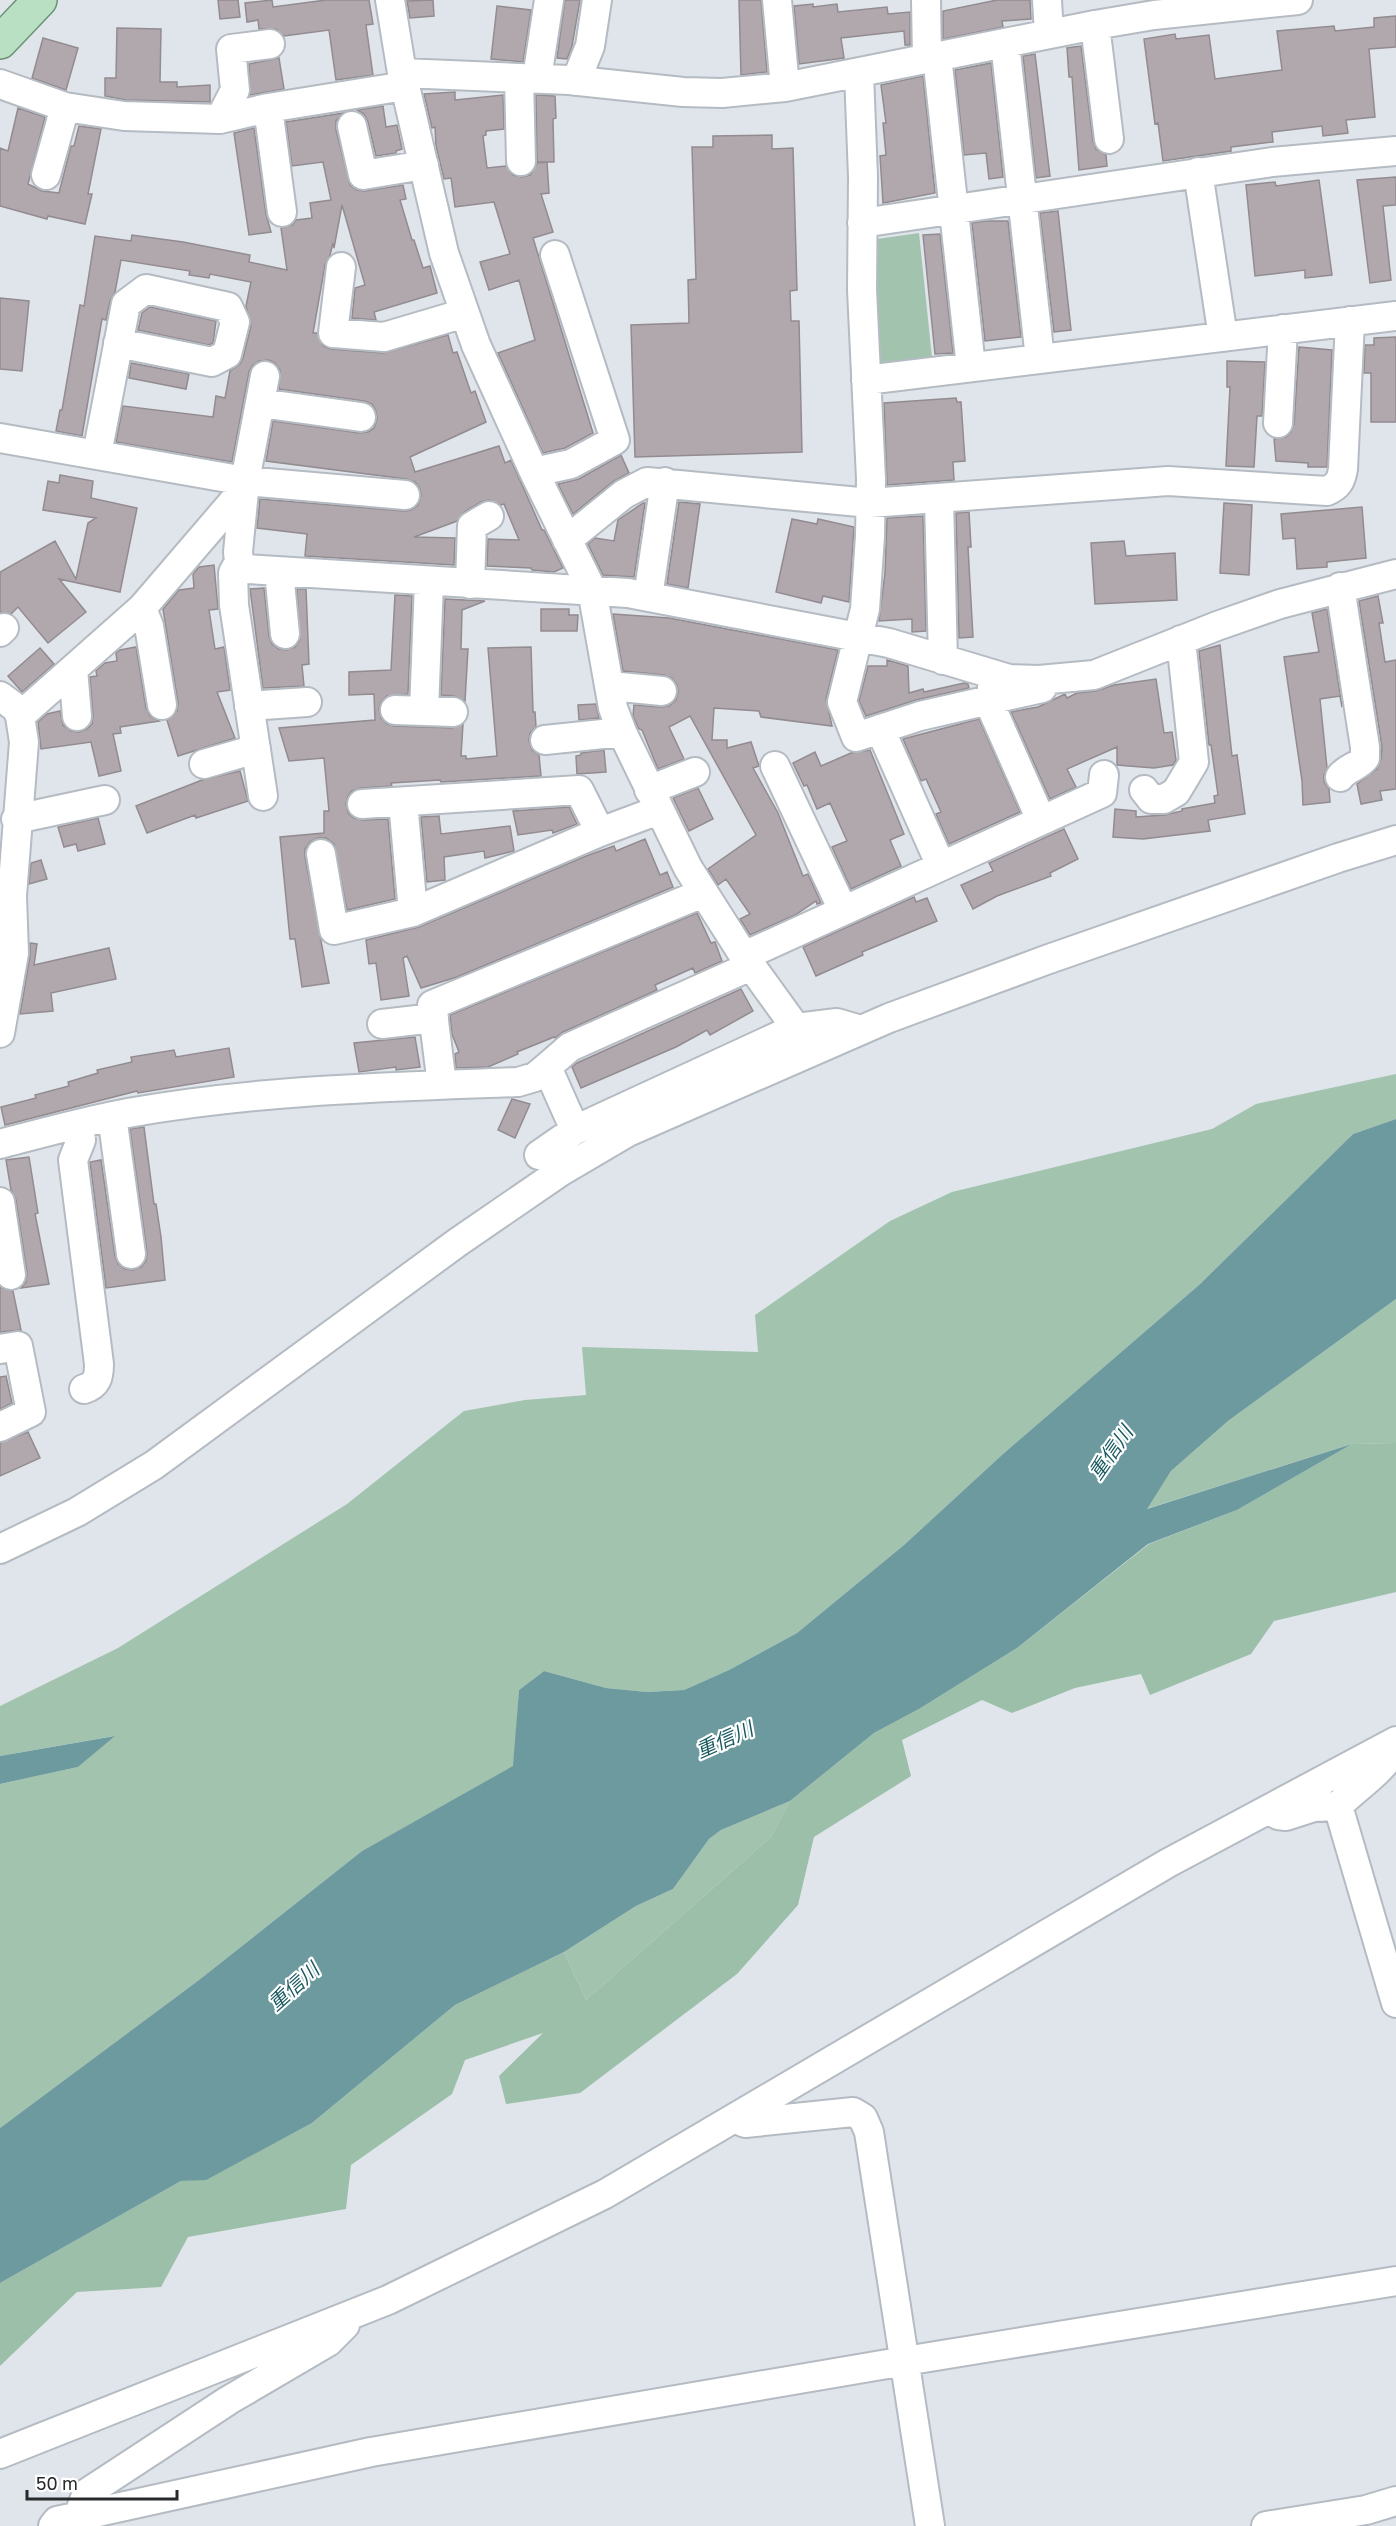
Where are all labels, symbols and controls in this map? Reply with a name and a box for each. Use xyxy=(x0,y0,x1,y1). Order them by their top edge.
water label: 重信川 xyxy=(1083,1419,1138,1483)
water label: 重信川 xyxy=(692,1715,758,1762)
water label: 重信川 xyxy=(263,1956,325,2015)
scale bar xyxy=(27,2463,177,2501)
text: 50 m xyxy=(36,2472,78,2494)

